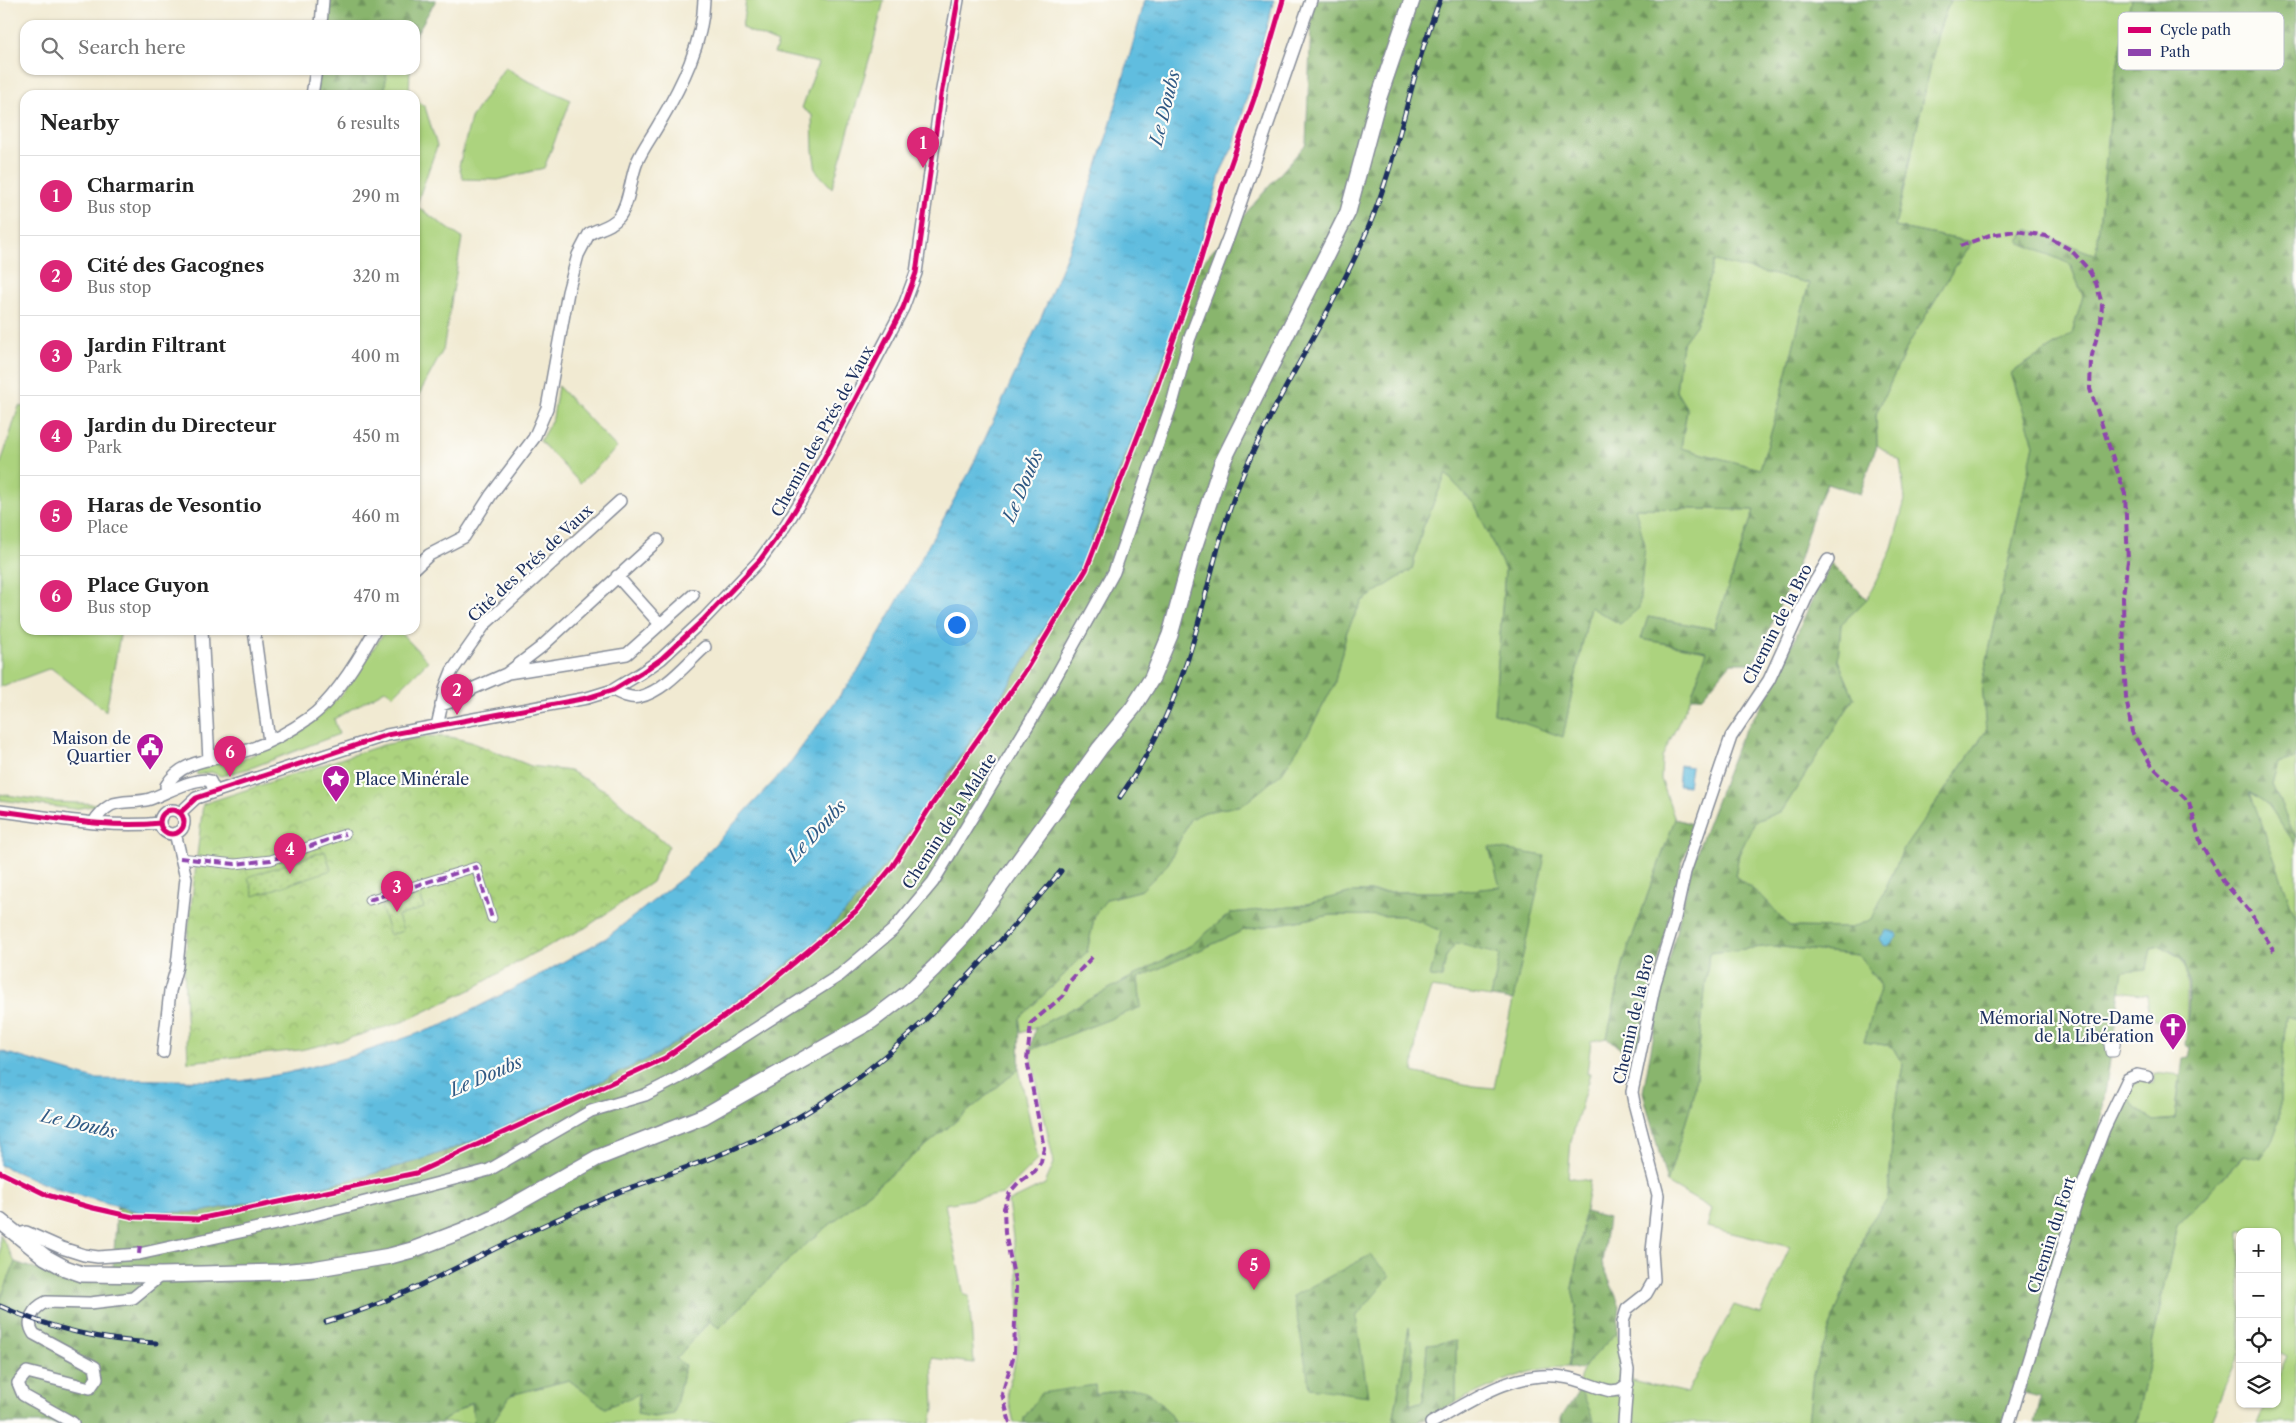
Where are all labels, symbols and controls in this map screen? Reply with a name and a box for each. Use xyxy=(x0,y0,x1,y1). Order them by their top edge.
legend xyxy=(2118,12,2284,70)
search box xyxy=(20,20,420,75)
text: Cycle path xyxy=(2160,21,2231,39)
icon: search xyxy=(38,34,66,62)
text: Search here xyxy=(78,36,186,59)
text: Path xyxy=(2160,43,2190,61)
water label: Le Doubs xyxy=(1145,68,1185,150)
text: Nearby xyxy=(40,110,119,135)
text: 6 results xyxy=(337,113,400,133)
pin: 1 xyxy=(907,127,939,168)
text: Charmarin xyxy=(87,174,195,197)
text: 1 xyxy=(52,186,60,206)
text: 290 m xyxy=(352,186,400,206)
text: Bus stop xyxy=(87,197,151,217)
text: Cité des Gacognes xyxy=(87,254,264,277)
text: 2 xyxy=(51,266,61,286)
text: 320 m xyxy=(353,266,400,286)
text: Bus stop xyxy=(87,277,151,297)
text: Jardin Filtrant xyxy=(87,334,226,357)
street label: Chemin des Prés de Vaux xyxy=(767,341,878,520)
text: 3 xyxy=(51,346,61,366)
text: 400 m xyxy=(351,346,400,366)
text: Park xyxy=(87,357,122,377)
text: Jardin du Directeur xyxy=(87,414,277,437)
text: 4 xyxy=(51,426,61,446)
text: 450 m xyxy=(353,426,400,446)
text: Park xyxy=(87,437,122,457)
water label: Le Doubs xyxy=(997,446,1048,528)
text: Haras de Vesontio xyxy=(87,494,262,517)
street label: Cité des Prés de Vaux xyxy=(463,500,597,626)
text: 5 xyxy=(52,506,60,526)
text: 460 m xyxy=(352,506,400,526)
text: Place xyxy=(87,517,128,537)
street label: Chemin de la Bro xyxy=(1738,560,1816,688)
text: Place Guyon xyxy=(87,574,209,597)
text: 6 xyxy=(51,586,61,606)
text: 470 m xyxy=(354,586,400,606)
text: Bus stop xyxy=(87,597,151,617)
your location xyxy=(944,612,970,638)
pin: 2 xyxy=(441,674,473,715)
place label: Maison de Quartier xyxy=(52,728,131,766)
public building icon: Maison de Quartier xyxy=(135,732,165,771)
pin: 6 xyxy=(214,736,246,777)
street label: Chemin de la Malate xyxy=(898,749,1000,893)
place icon: Place Minérale xyxy=(321,764,351,803)
place label: Place Minérale xyxy=(355,769,469,789)
water label: Le Doubs xyxy=(781,795,851,868)
pin: 4 xyxy=(274,833,306,874)
pin: 3 xyxy=(381,871,413,912)
street label: Chemin de la Bro xyxy=(1608,952,1658,1086)
place label: Mémorial Notre-Dame de la Libération xyxy=(1979,1008,2154,1046)
church icon: Mémorial Notre-Dame de la Libération xyxy=(2158,1012,2188,1051)
water label: Le Doubs xyxy=(444,1051,526,1102)
water label: Le Doubs xyxy=(37,1104,119,1143)
street label: Chemin du Fort xyxy=(2023,1174,2079,1296)
map controls xyxy=(2236,1228,2281,1408)
button: + xyxy=(2236,1228,2281,1273)
pin: 5 xyxy=(1238,1249,1270,1290)
button: − xyxy=(2236,1273,2281,1318)
button: locate xyxy=(2236,1318,2281,1363)
button: layers xyxy=(2236,1363,2281,1408)

